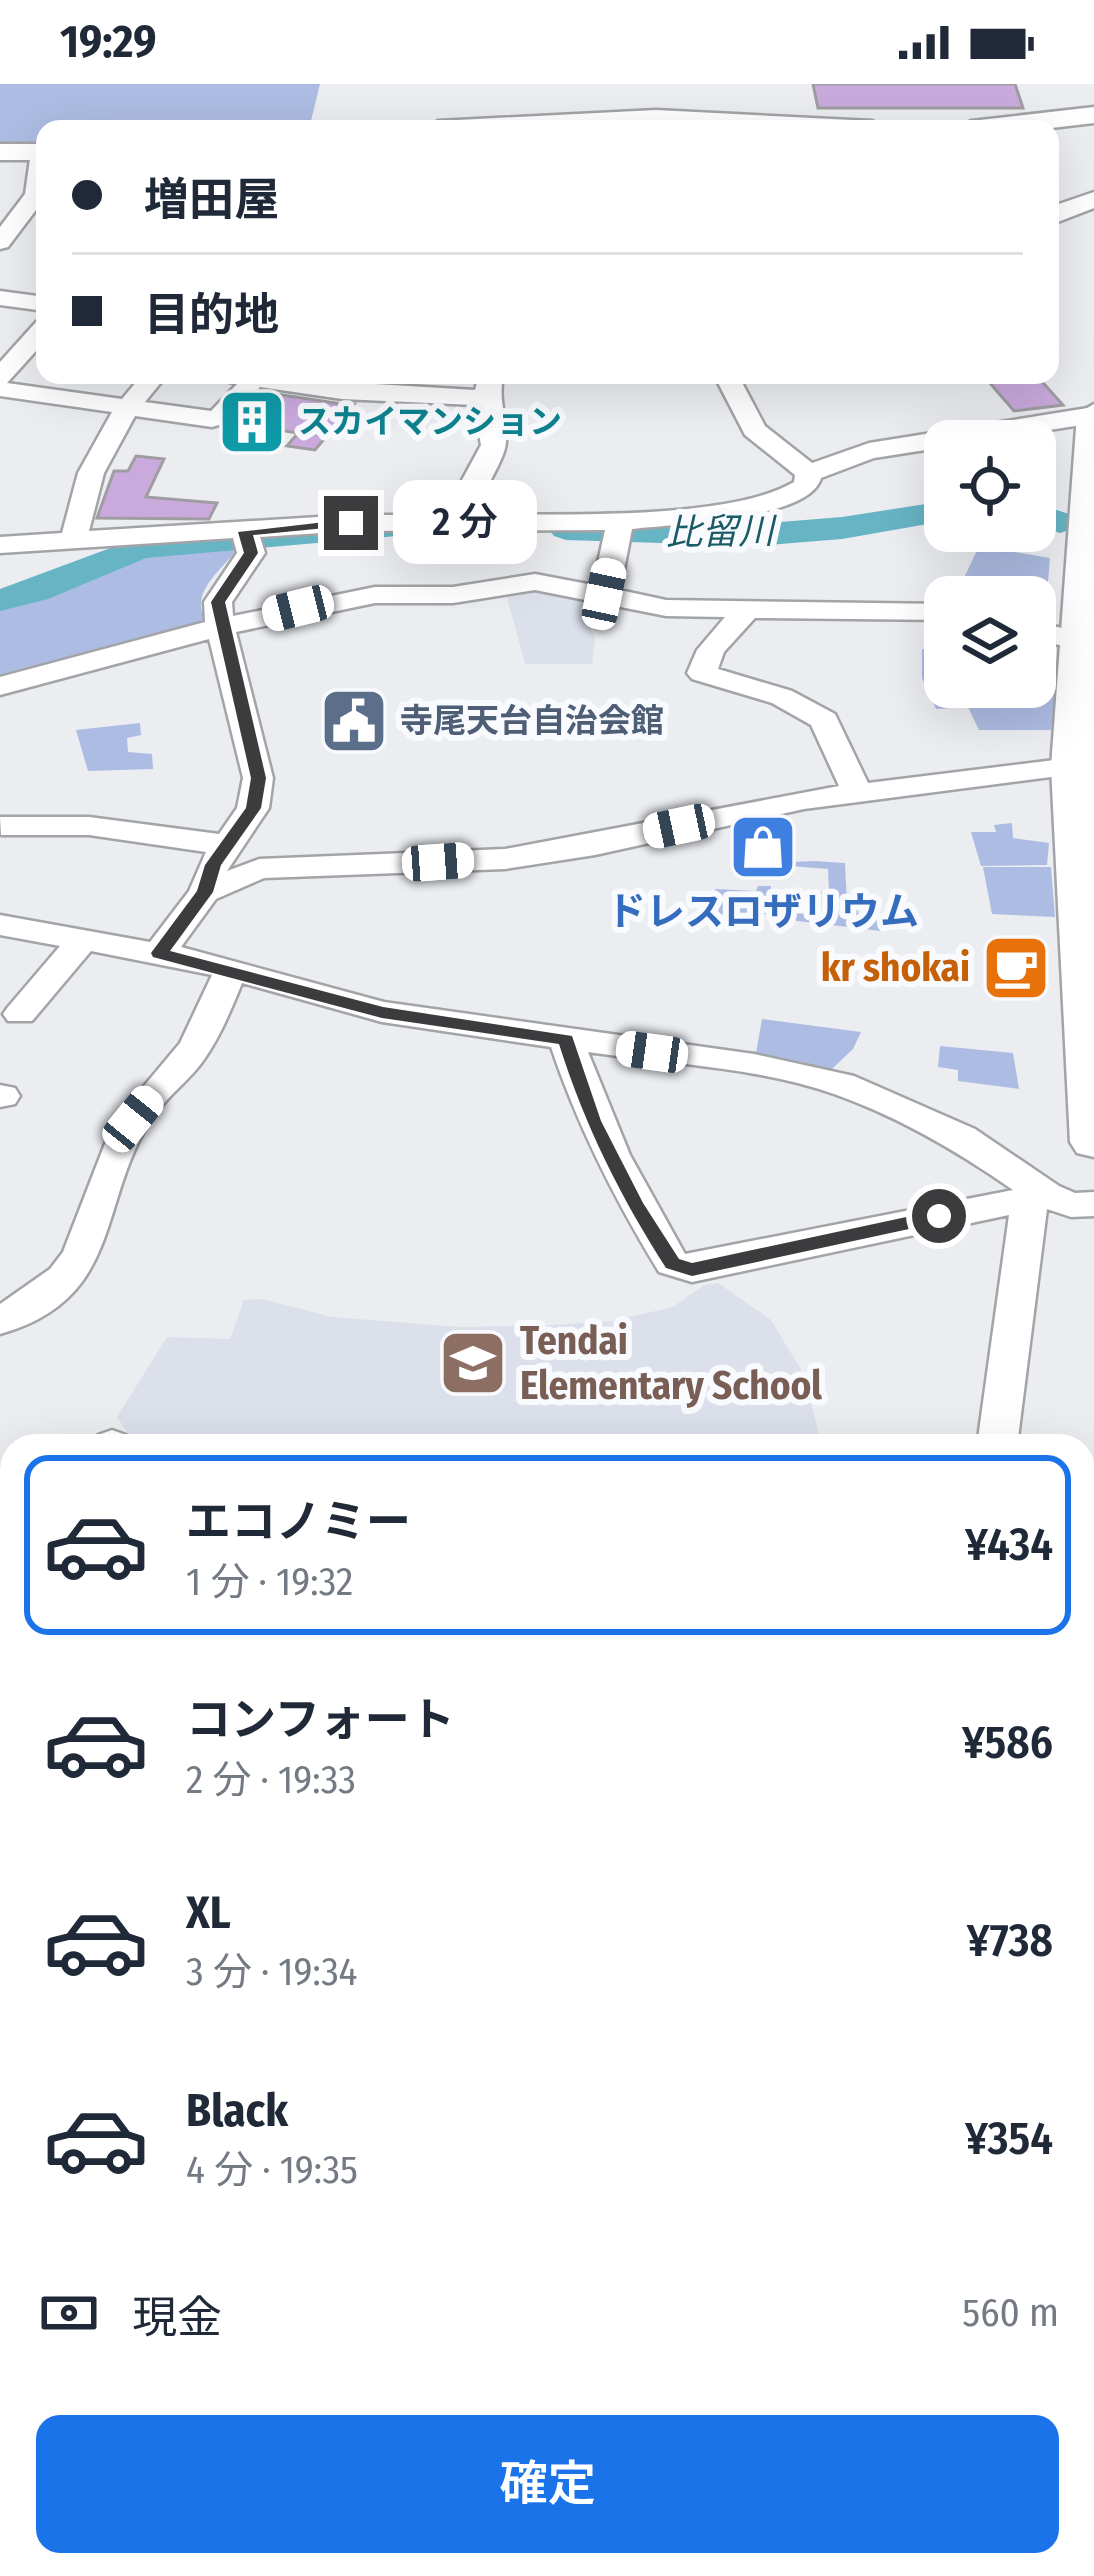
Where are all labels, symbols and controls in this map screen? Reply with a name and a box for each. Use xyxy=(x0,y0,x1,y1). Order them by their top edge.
text: 19:29 xyxy=(60,15,156,69)
text: 増田屋 xyxy=(144,173,279,227)
text: 目的地 xyxy=(144,288,279,342)
building icon: スカイマンション xyxy=(217,387,287,457)
place label: スカイマンション xyxy=(298,402,562,442)
map controls xyxy=(924,420,1056,708)
button: locate xyxy=(924,420,1056,552)
callout: 2 分 xyxy=(393,481,537,565)
route end xyxy=(324,496,378,550)
text: 2 分 xyxy=(432,499,498,545)
water label: 比留川 xyxy=(666,509,778,555)
car xyxy=(579,555,629,633)
button: layers xyxy=(924,576,1056,708)
car xyxy=(259,582,337,634)
public building icon: 寺尾天台自治会館 xyxy=(319,686,389,756)
place label: 寺尾天台自治会館 xyxy=(400,701,664,741)
car xyxy=(640,801,718,851)
shop icon: ドレスロザリウム xyxy=(728,812,798,882)
car xyxy=(401,842,475,882)
place label: ドレスロザリウム xyxy=(607,889,919,935)
cafe icon: kr shokai xyxy=(981,933,1051,1003)
place label: kr shokai xyxy=(821,945,970,991)
car xyxy=(614,1029,690,1075)
car xyxy=(96,1080,170,1158)
route start xyxy=(912,1189,966,1243)
place label: Tendai Elementary School xyxy=(520,1318,822,1409)
school or university icon: Tendai Elementary School xyxy=(438,1328,508,1398)
icon: car xyxy=(42,1491,150,1599)
text: エコノミー xyxy=(186,1495,411,1549)
text: ¥434 xyxy=(965,1518,1053,1572)
text: 1 分 · 19:32 xyxy=(186,1559,353,1605)
icon: car xyxy=(42,1689,150,1797)
text: コンフォート xyxy=(186,1693,455,1747)
text: ¥586 xyxy=(962,1716,1053,1770)
text: 2 分 · 19:33 xyxy=(186,1757,356,1803)
text: XL xyxy=(186,1886,231,1940)
icon: car xyxy=(42,1887,150,1995)
text: ¥738 xyxy=(967,1914,1053,1968)
text: 3 分 · 19:34 xyxy=(186,1949,357,1995)
text: Black xyxy=(186,2084,288,2138)
icon: car xyxy=(42,2085,150,2193)
text: ¥354 xyxy=(965,2112,1053,2166)
text: 4 分 · 19:35 xyxy=(186,2147,358,2193)
icon: cash xyxy=(36,2280,102,2346)
text: 560 m xyxy=(962,2290,1059,2336)
text: 現金 xyxy=(132,2291,222,2345)
button: 確定 xyxy=(36,2415,1059,2553)

